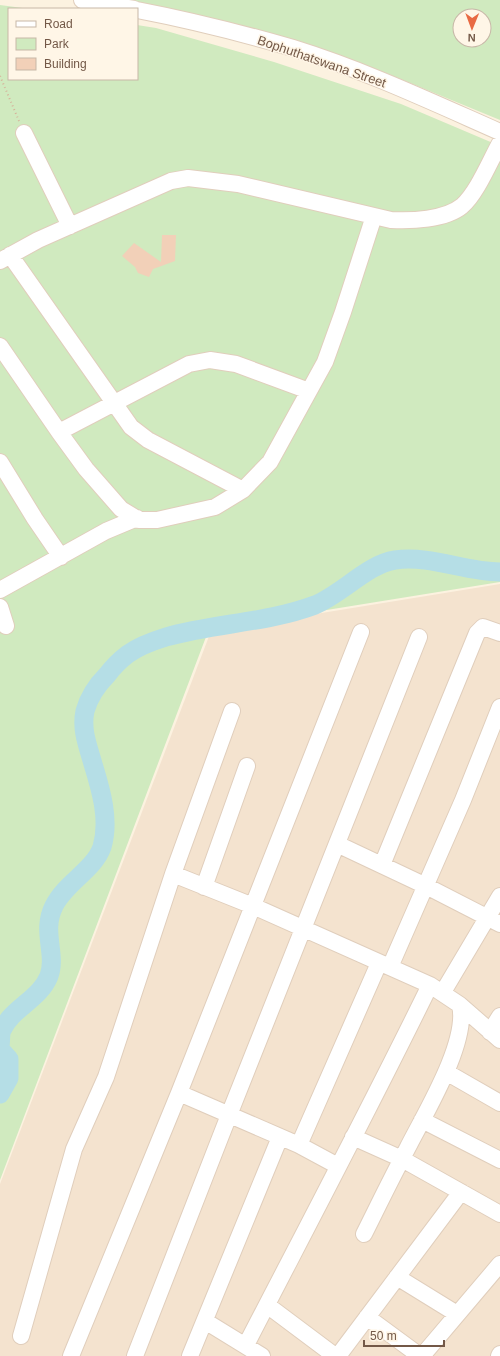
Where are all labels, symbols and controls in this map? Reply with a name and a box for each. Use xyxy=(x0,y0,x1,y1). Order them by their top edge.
legend xyxy=(8,8,138,80)
north arrow xyxy=(452,8,492,48)
text: Road xyxy=(44,17,73,31)
street label: Bophuthatswana Street xyxy=(255,32,389,91)
text: N xyxy=(468,32,476,44)
text: Park xyxy=(44,37,70,51)
text: Building xyxy=(44,57,87,71)
scale bar xyxy=(364,1322,444,1348)
text: 50 m xyxy=(370,1329,397,1343)

